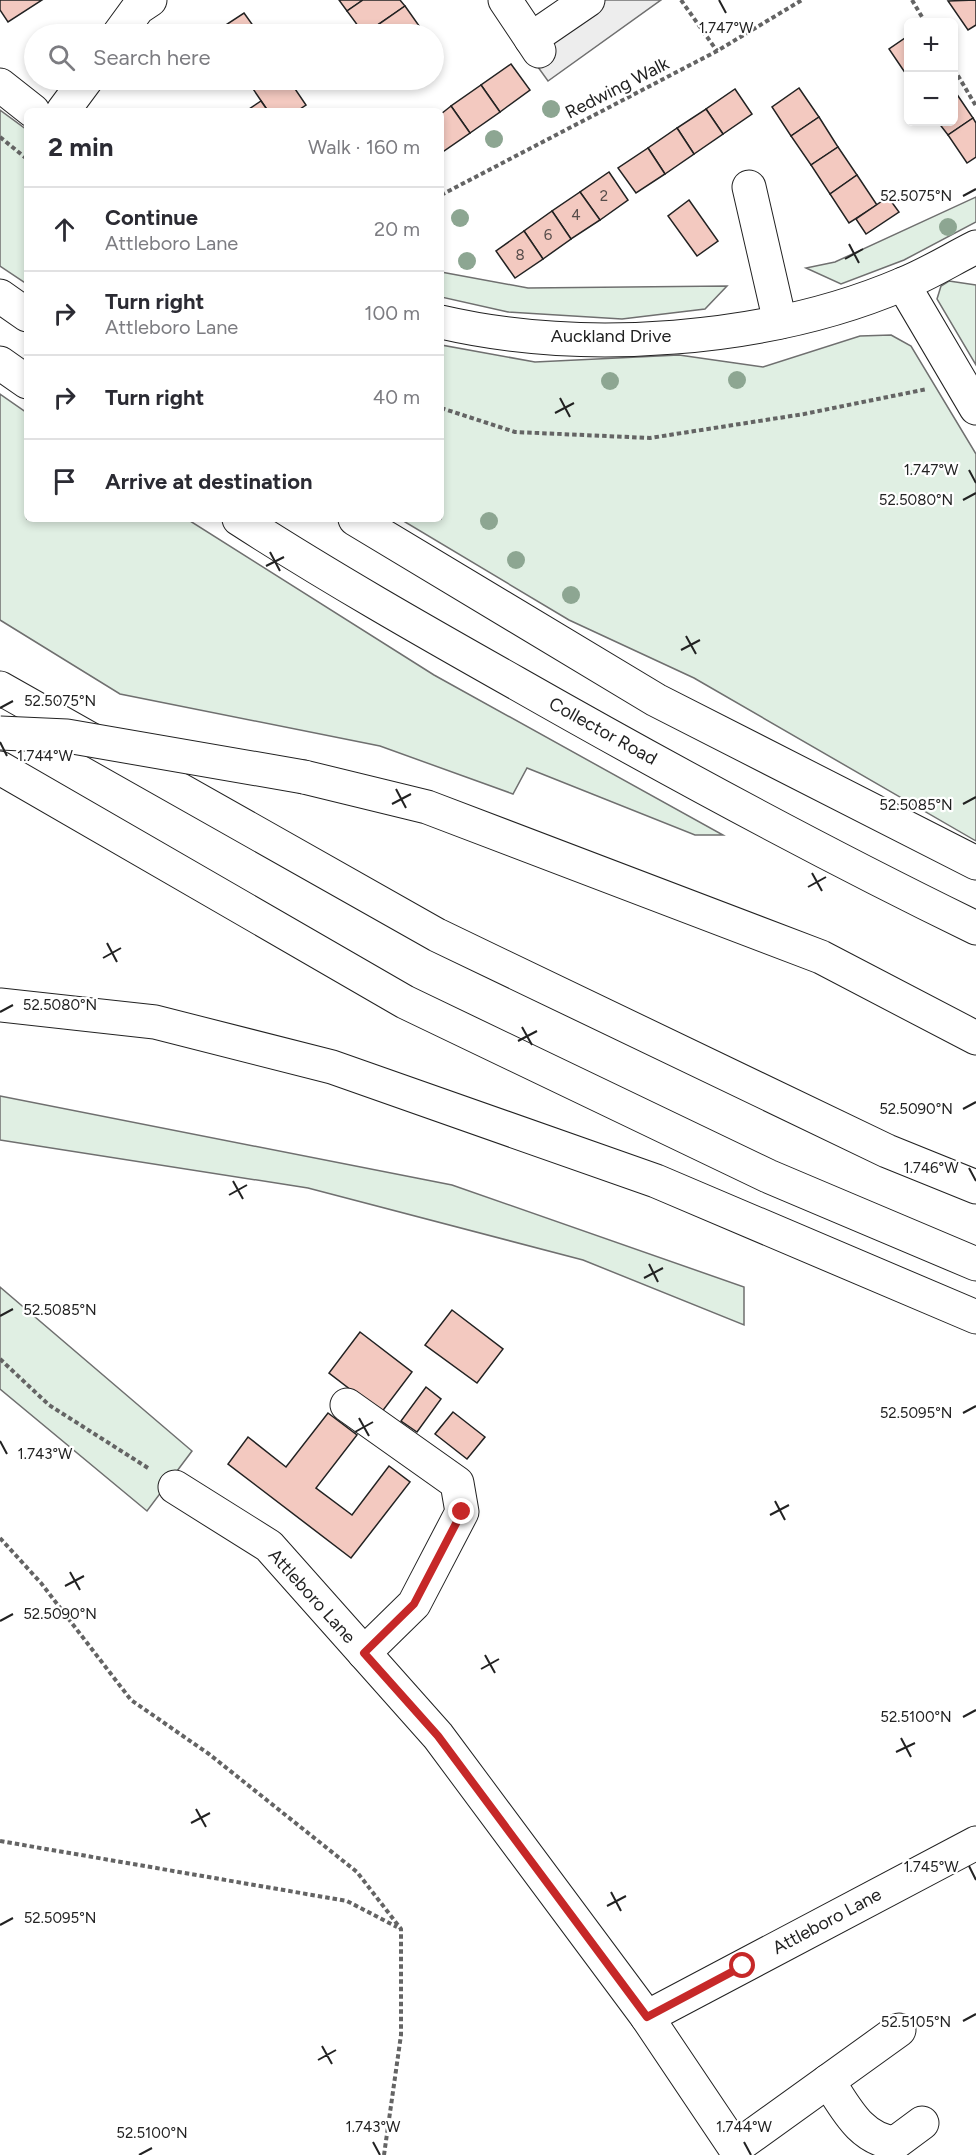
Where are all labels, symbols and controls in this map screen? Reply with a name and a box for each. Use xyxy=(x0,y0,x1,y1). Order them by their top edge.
map controls xyxy=(904,18,958,126)
button: + xyxy=(904,18,958,72)
text: 1.747°W xyxy=(699,19,754,37)
search box xyxy=(24,24,444,90)
icon: search xyxy=(45,41,78,74)
text: Search here xyxy=(93,44,211,71)
street label: Redwing Walk xyxy=(561,52,673,124)
button: − xyxy=(904,72,958,126)
text: 2 min xyxy=(48,131,114,163)
text: Walk · 160 m xyxy=(308,135,420,159)
house number: 2 xyxy=(600,187,608,205)
text: 52.5075°N xyxy=(880,187,952,205)
text: Continue xyxy=(105,204,198,231)
house number: 4 xyxy=(571,206,581,224)
icon: ahead xyxy=(48,213,81,246)
text: 20 m xyxy=(374,217,420,241)
house number: 6 xyxy=(544,226,553,244)
text: Attleboro Lane xyxy=(105,231,238,255)
house number: 8 xyxy=(515,246,525,264)
text: Turn right xyxy=(105,288,204,315)
icon: right xyxy=(48,297,81,330)
text: 100 m xyxy=(364,301,420,325)
text: Attleboro Lane xyxy=(105,315,238,339)
street label: Auckland Drive xyxy=(551,325,671,347)
icon: right xyxy=(48,381,81,414)
text: Turn right xyxy=(105,384,204,411)
text: 40 m xyxy=(373,385,420,409)
text: 1.747°W xyxy=(904,461,959,479)
icon: arrive xyxy=(48,465,81,498)
text: Arrive at destination xyxy=(105,468,313,495)
text: 52.5080°N xyxy=(879,491,953,509)
text: 52.5075°N xyxy=(24,692,96,710)
street label: Collector Road xyxy=(545,692,661,770)
text: 1.744°W xyxy=(17,747,74,765)
text: 52.5085°N xyxy=(879,796,953,814)
text: 52.5080°N xyxy=(23,996,97,1014)
text: 52.5090°N xyxy=(879,1100,953,1118)
text: 1.746°W xyxy=(903,1159,959,1177)
text: 52.5085°N xyxy=(23,1301,97,1319)
text: 52.5095°N xyxy=(880,1404,952,1422)
text: 1.743°W xyxy=(18,1445,73,1463)
route end xyxy=(448,1498,474,1524)
street label: Attleboro Lane xyxy=(264,1544,360,1648)
text: 52.5090°N xyxy=(23,1605,97,1623)
text: 52.5100°N xyxy=(880,1708,952,1726)
text: 1.745°W xyxy=(903,1858,959,1876)
street label: Attleboro Lane xyxy=(769,1883,885,1959)
text: 52.5095°N xyxy=(24,1909,96,1927)
route start xyxy=(729,1952,755,1978)
text: 52.5105°N xyxy=(881,2013,951,2031)
text: 1.743°W xyxy=(346,2118,401,2136)
text: 1.744°W xyxy=(716,2118,773,2136)
text: 52.5100°N xyxy=(116,2124,188,2142)

